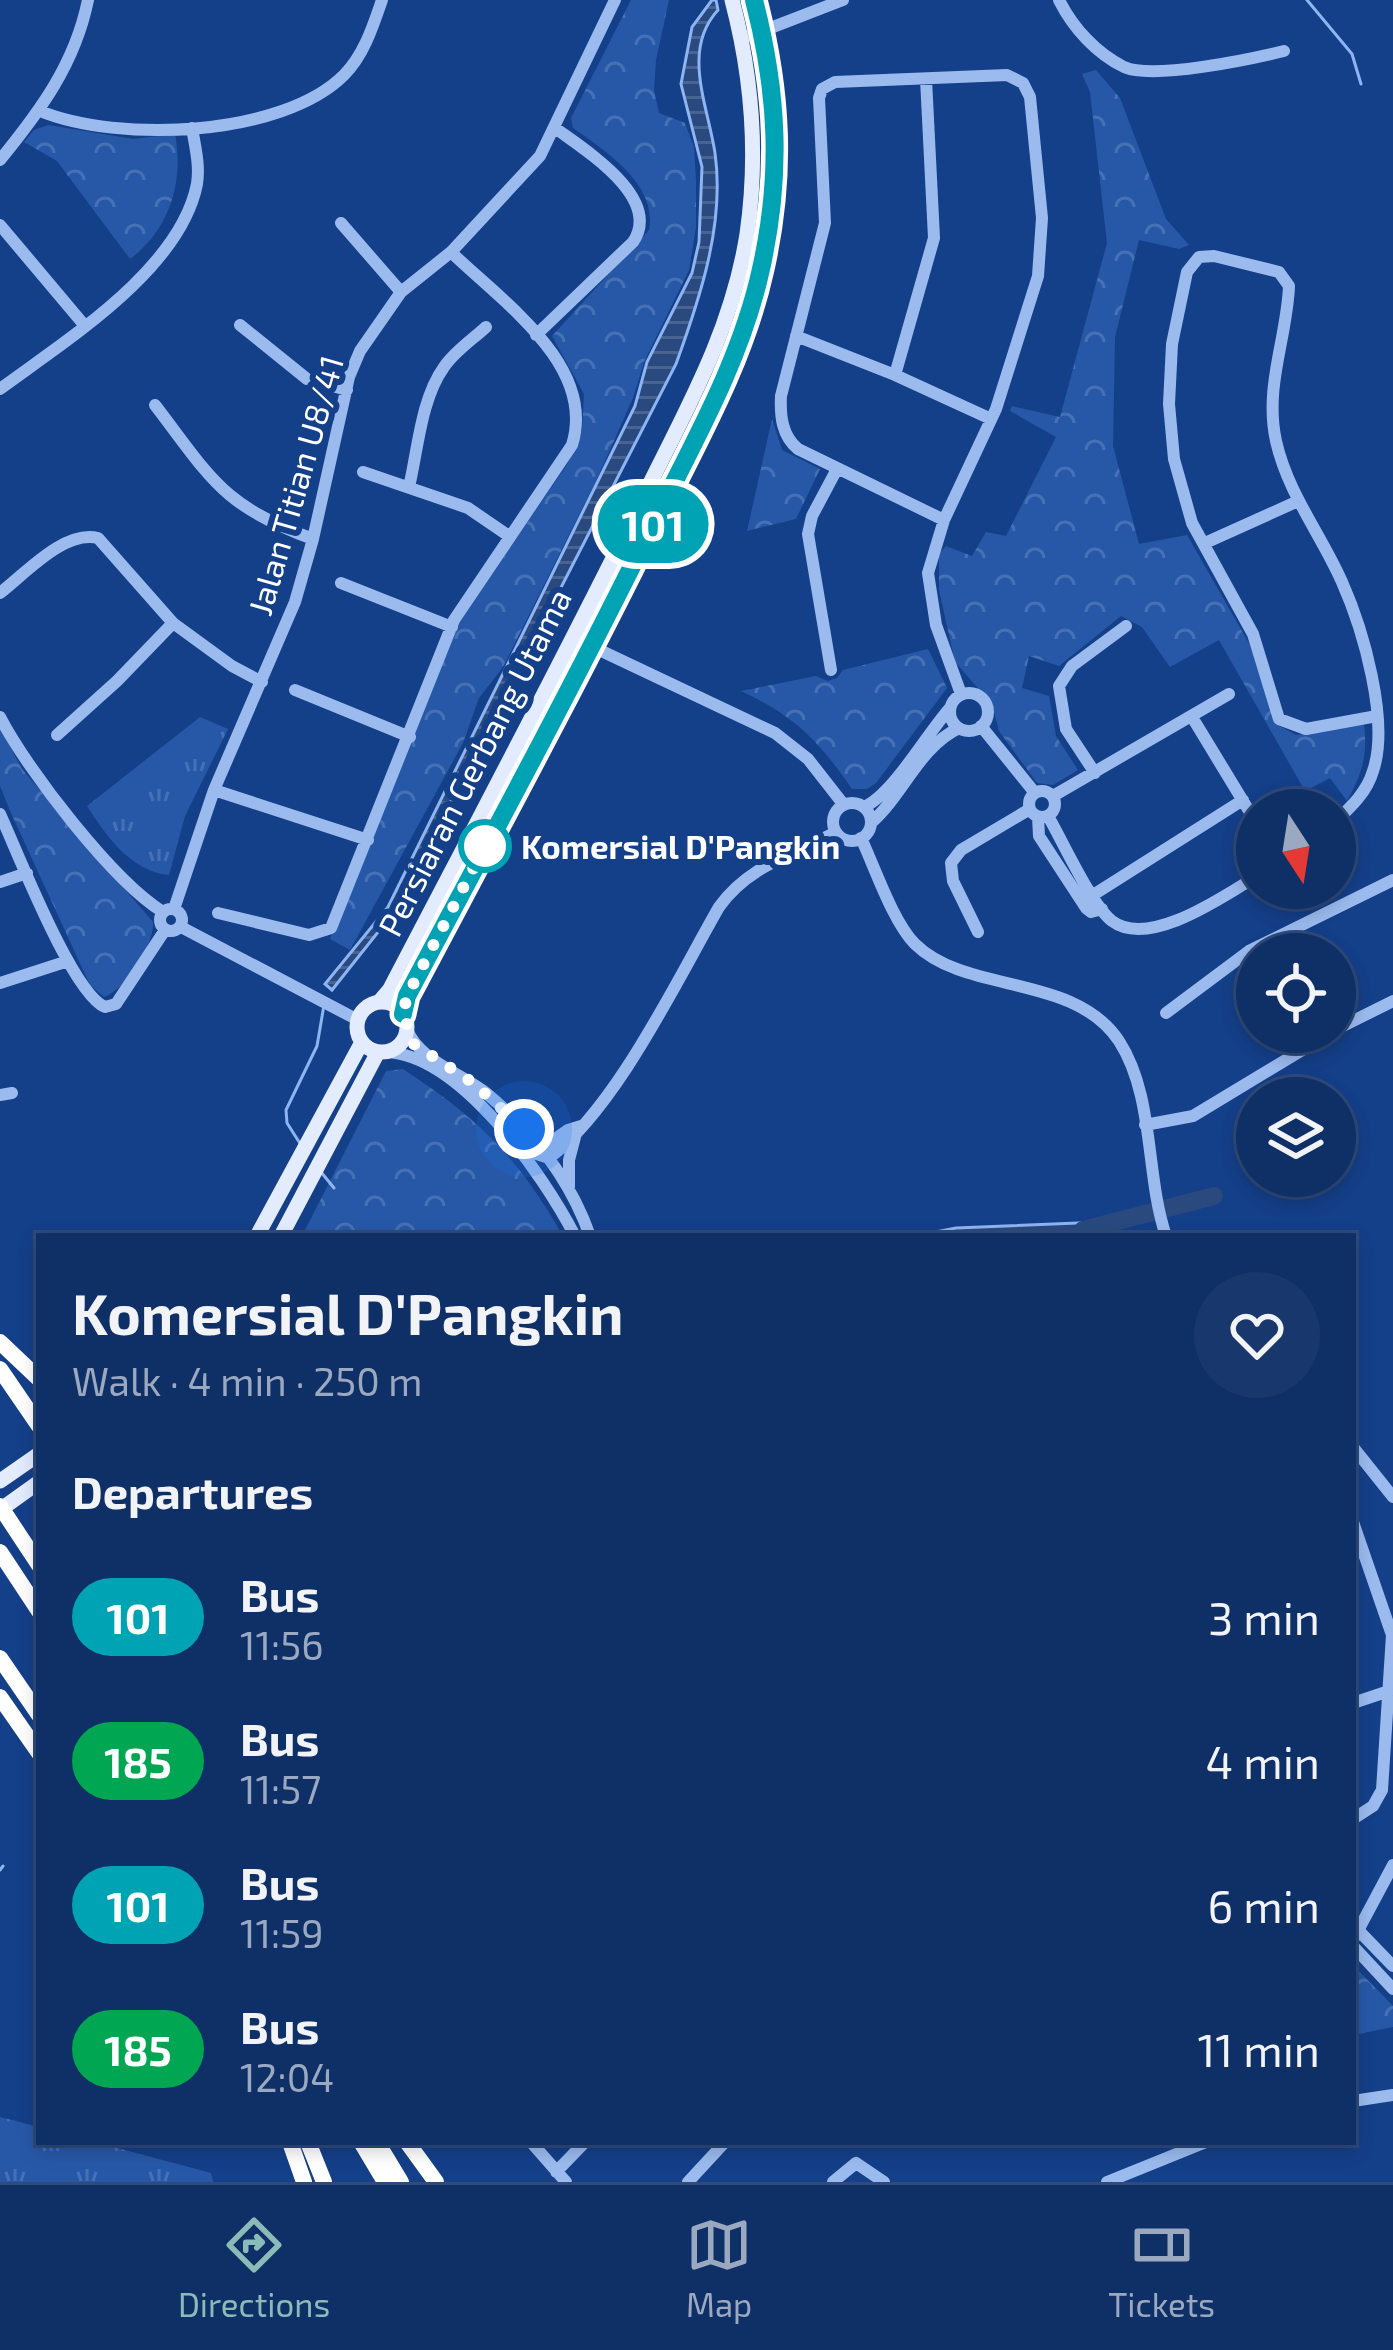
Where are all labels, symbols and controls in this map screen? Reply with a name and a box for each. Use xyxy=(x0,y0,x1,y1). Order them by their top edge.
street label: Jalan Titian U8/41 xyxy=(239,351,351,619)
line badge: 101 xyxy=(584,485,722,563)
text: 101 xyxy=(622,499,684,549)
street label: Persiaran Gerbang Utama xyxy=(369,582,579,942)
north arrow xyxy=(1236,789,1356,909)
map controls xyxy=(1236,789,1356,1197)
marker: Komersial D'Pangkin xyxy=(460,821,510,871)
place label: Komersial D'Pangkin xyxy=(521,826,840,866)
button: locate xyxy=(1236,933,1356,1053)
button: layers xyxy=(1236,1077,1356,1197)
your location xyxy=(494,1099,554,1159)
button: heart xyxy=(1194,1272,1320,1398)
text: Komersial D'Pangkin xyxy=(72,1278,623,1346)
text: Walk · 4 min · 250 m xyxy=(72,1357,423,1404)
text: Departures xyxy=(72,1464,313,1518)
text: Bus xyxy=(240,1567,319,1621)
text: 3 min xyxy=(1208,1590,1320,1644)
text: 101 xyxy=(107,1592,169,1642)
text: 11:56 xyxy=(240,1621,323,1668)
text: Bus xyxy=(240,1711,319,1765)
text: 4 min xyxy=(1206,1734,1320,1788)
text: 185 xyxy=(104,1736,172,1786)
text: 11:57 xyxy=(240,1765,321,1812)
text: Bus xyxy=(240,1855,319,1909)
text: 6 min xyxy=(1207,1878,1320,1932)
text: 101 xyxy=(107,1880,169,1930)
text: 11:59 xyxy=(240,1909,323,1956)
text: Bus xyxy=(240,1999,319,2053)
text: 11 min xyxy=(1197,2022,1320,2076)
text: 185 xyxy=(104,2024,172,2074)
text: 12:04 xyxy=(240,2053,334,2100)
tab: Directions xyxy=(178,2212,330,2324)
tab: Map xyxy=(686,2212,752,2324)
tab: Tickets xyxy=(1108,2212,1215,2324)

